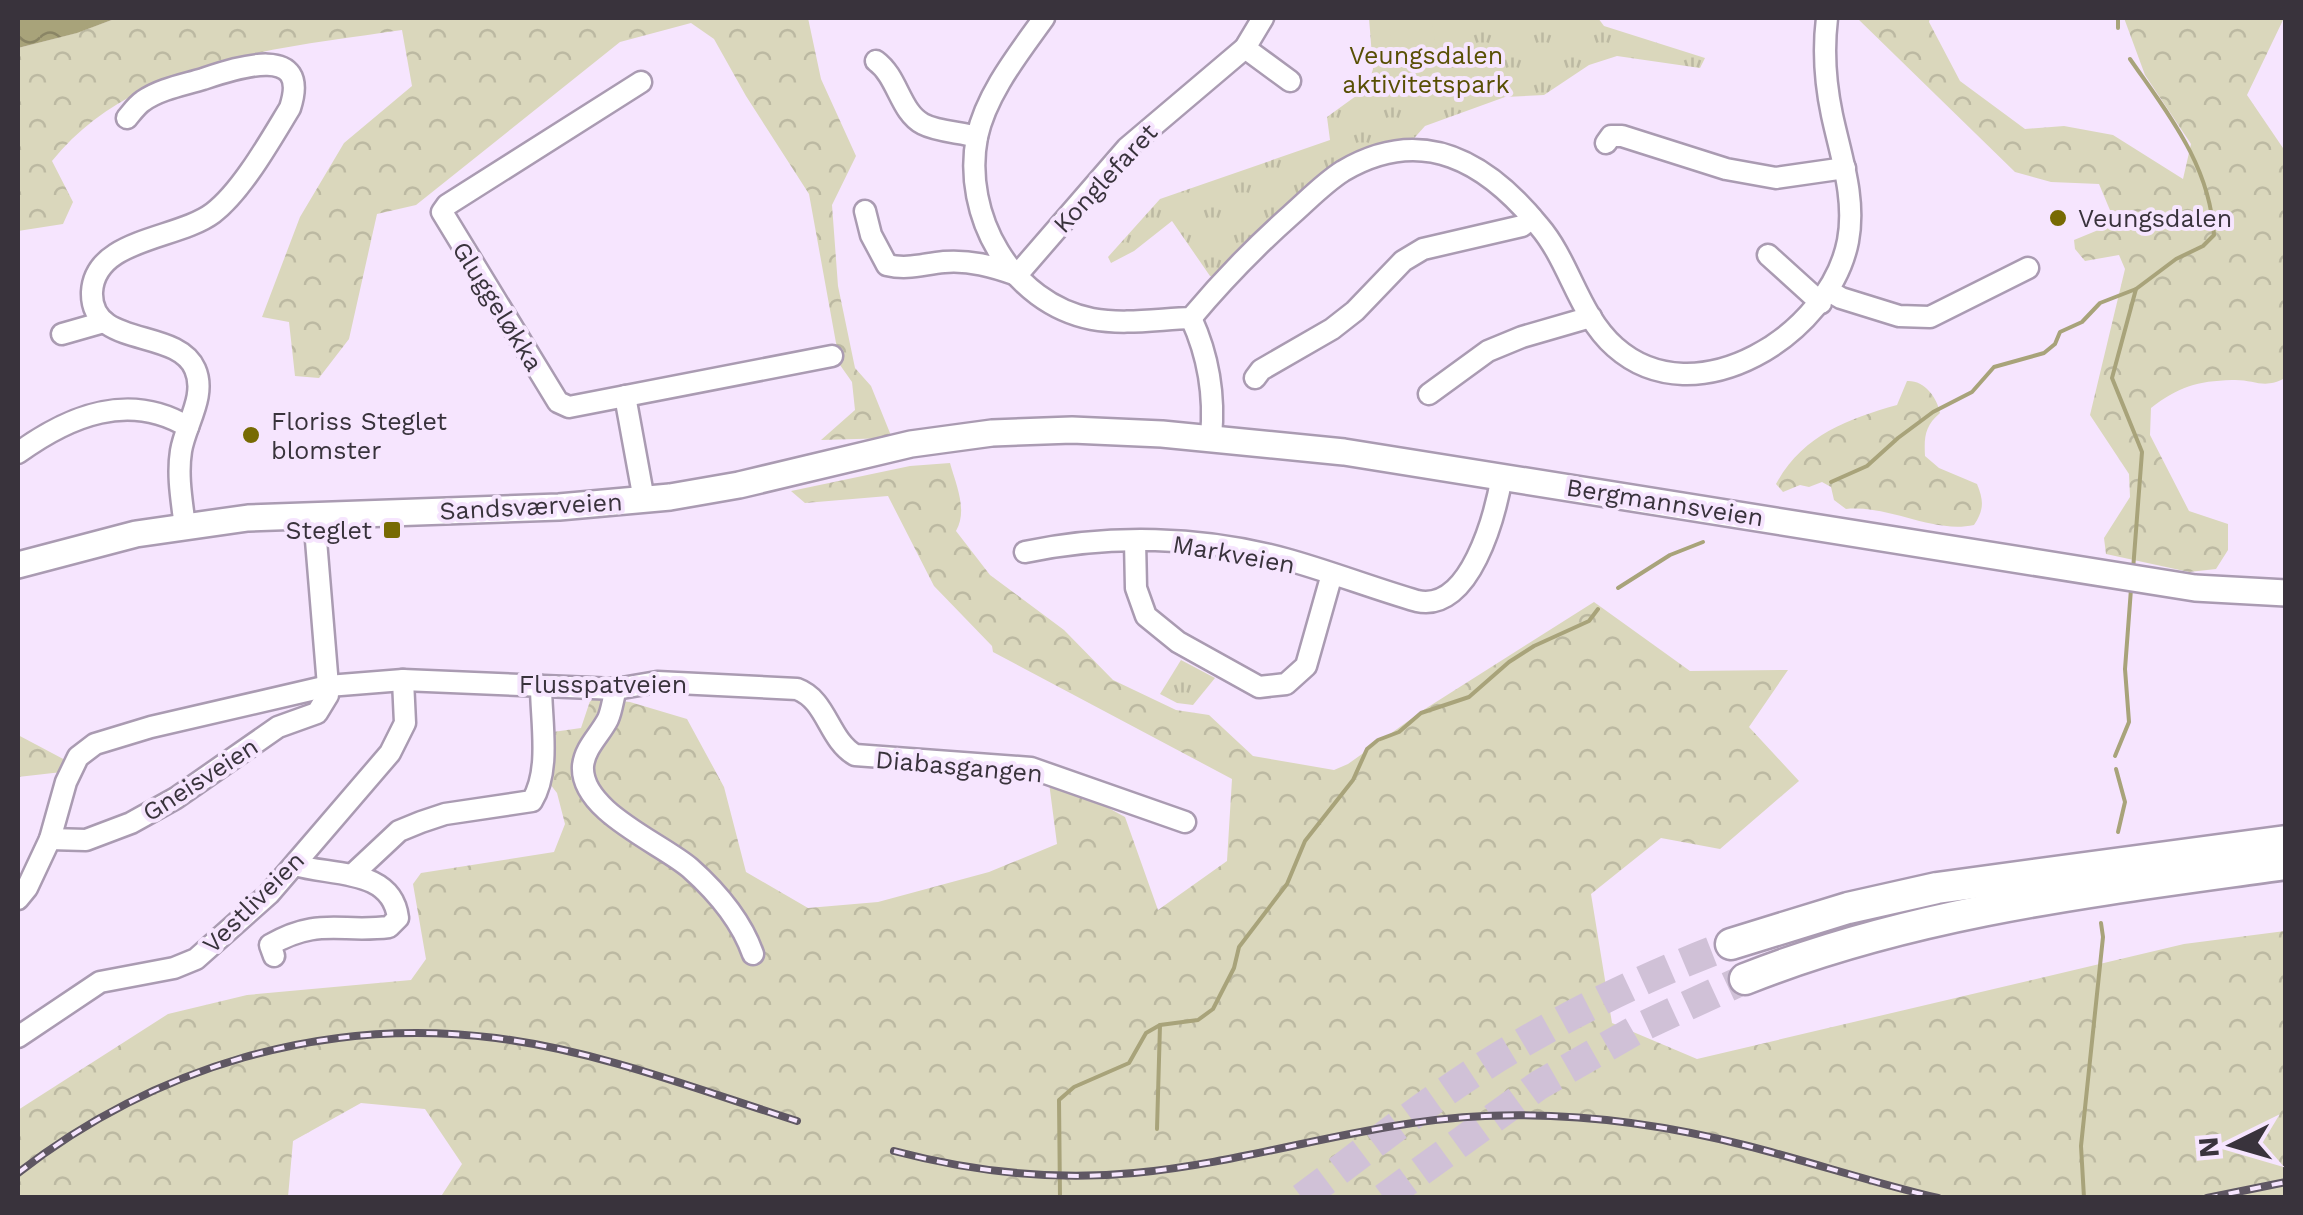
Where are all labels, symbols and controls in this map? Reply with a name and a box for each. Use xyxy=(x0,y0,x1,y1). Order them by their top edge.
park label: Veungsdalen aktivitetspark xyxy=(1342,41,1510,99)
street label: Konglefaret xyxy=(1047,117,1164,239)
place label: Veungsdalen xyxy=(2078,204,2232,233)
marker: Veungsdalen xyxy=(2047,207,2069,229)
street label: Gluggeløkka xyxy=(446,236,549,376)
place label: Floriss Steglet blomster xyxy=(271,407,448,465)
marker: Floriss Steglet blomster xyxy=(240,424,262,446)
street label: Bergmannsveien xyxy=(1564,473,1766,532)
street label: Sandsværveien xyxy=(439,487,623,526)
place label: Steglet xyxy=(286,516,373,545)
marker: Steglet xyxy=(381,519,403,541)
street label: Markveien xyxy=(1170,529,1297,580)
street label: Flusspatveien xyxy=(519,670,687,699)
street label: Gneisveien xyxy=(137,731,263,827)
street label: Diabasgangen xyxy=(874,745,1044,788)
street label: Vestliveien xyxy=(197,846,310,959)
north arrow xyxy=(2183,1095,2283,1195)
text: N xyxy=(2191,1135,2226,1159)

